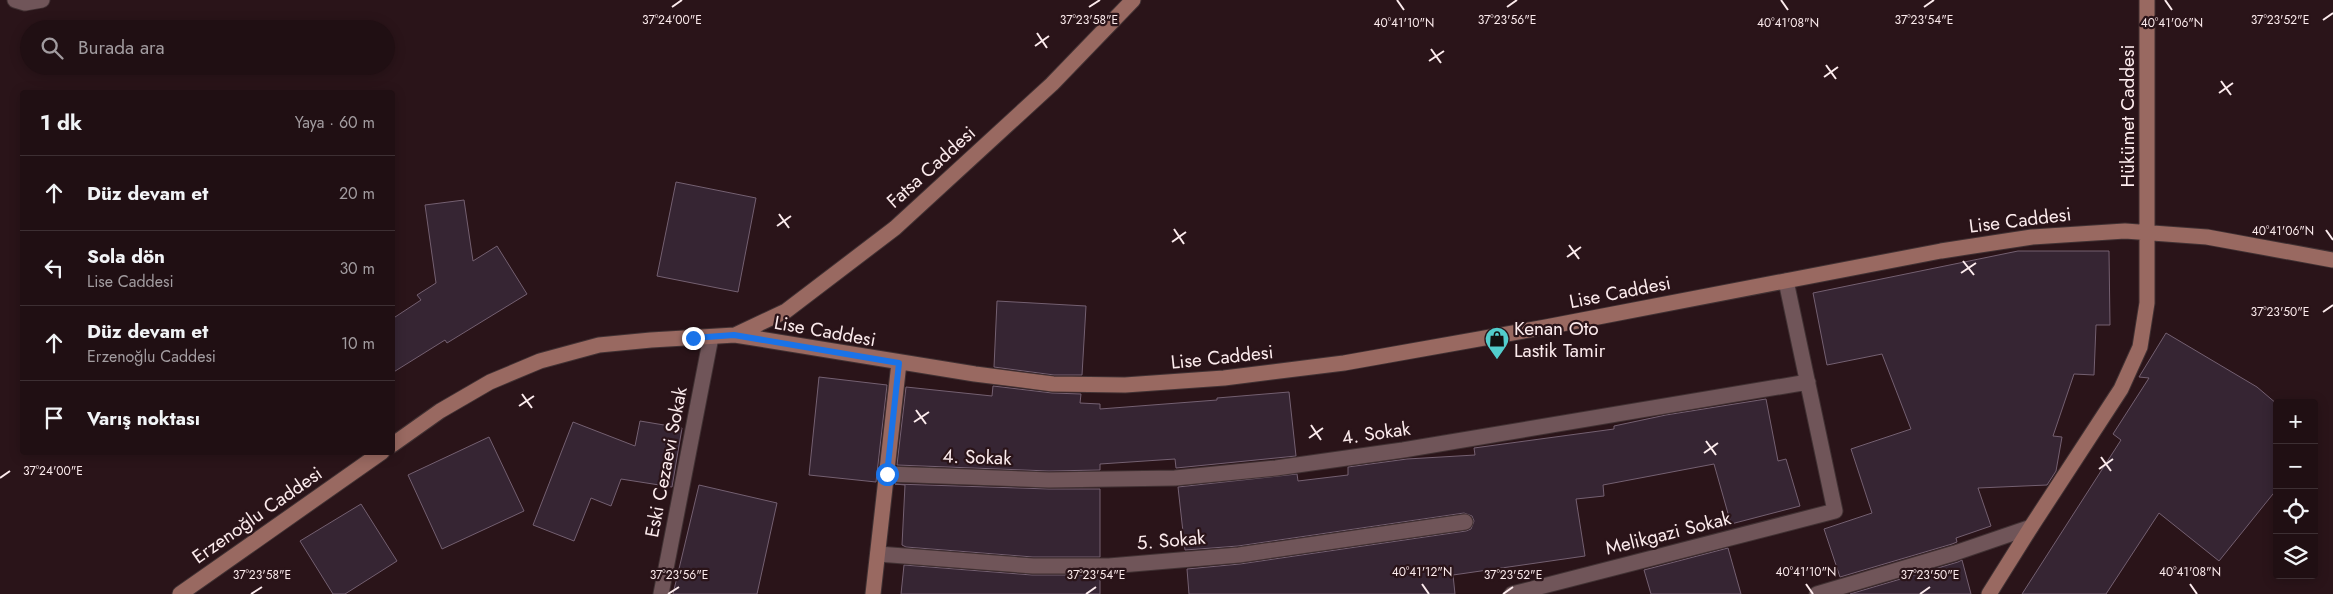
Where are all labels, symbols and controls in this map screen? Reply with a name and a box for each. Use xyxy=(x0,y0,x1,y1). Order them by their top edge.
text: 37°24'00"E xyxy=(642,11,702,29)
text: 37°23'58"E xyxy=(1060,11,1118,29)
text: 37°23'56"E xyxy=(1478,11,1536,29)
text: 37°23'54"E xyxy=(1895,11,1953,29)
text: 37°23'52"E xyxy=(2251,11,2309,29)
text: 40°41'10"N xyxy=(1374,14,1434,32)
text: 40°41'08"N xyxy=(1757,14,1819,32)
text: 40°41'06"N xyxy=(2141,14,2203,32)
search box xyxy=(20,20,395,75)
icon: search xyxy=(38,34,66,62)
text: Burada ara xyxy=(78,34,165,61)
street label: Hükümet Caddesi xyxy=(2114,45,2141,187)
text: 1 dk xyxy=(40,108,82,138)
text: Yaya · 60 m xyxy=(295,111,375,134)
street label: Fatsa Caddesi xyxy=(881,120,981,214)
icon: ahead xyxy=(40,179,68,207)
text: Düz devam et xyxy=(87,180,208,207)
text: 20 m xyxy=(339,182,375,205)
street label: Lise Caddesi xyxy=(1967,200,2073,240)
text: 40°41'06"N xyxy=(2252,222,2314,240)
text: Sola dön xyxy=(87,243,165,270)
icon: left xyxy=(40,254,68,282)
text: 30 m xyxy=(339,257,375,280)
street label: Lise Caddesi xyxy=(1567,269,1673,315)
text: Lise Caddesi xyxy=(87,270,174,293)
text: 37°23'50"E xyxy=(2251,303,2309,321)
street label: Lise Caddesi xyxy=(772,309,878,353)
place label: Kenan Oto Lastik Tamir xyxy=(1514,315,1606,364)
text: Düz devam et xyxy=(87,318,208,345)
shop icon: Kenan Oto Lastik Tamir xyxy=(1484,326,1510,360)
route end xyxy=(682,327,705,350)
icon: ahead xyxy=(40,329,68,357)
text: 10 m xyxy=(341,332,375,355)
street label: Lise Caddesi xyxy=(1169,338,1275,376)
text: Erzenoğlu Caddesi xyxy=(87,345,216,368)
street label: Eski Cezaevi Sokak xyxy=(638,384,694,540)
map controls xyxy=(2273,399,2318,579)
button: + xyxy=(2273,399,2318,444)
icon: arrive xyxy=(40,404,68,432)
text: Varış noktası xyxy=(87,405,200,432)
street label: 4. Sokak xyxy=(1340,415,1413,451)
street label: 4. Sokak xyxy=(942,442,1013,472)
button: − xyxy=(2273,444,2318,489)
street label: Erzenoğlu Caddesi xyxy=(187,460,327,570)
text: 37°24'00"E xyxy=(23,462,83,480)
route start xyxy=(876,463,899,486)
button: locate xyxy=(2273,489,2318,534)
street label: Melikgazi Sokak xyxy=(1602,504,1734,562)
street label: 5. Sokak xyxy=(1136,523,1207,556)
button: layers xyxy=(2273,534,2318,579)
text: 40°41'12"N xyxy=(1392,563,1452,581)
text: 40°41'10"N xyxy=(1776,563,1836,581)
text: 40°41'08"N xyxy=(2159,563,2221,581)
text: 37°23'58"E xyxy=(233,566,291,584)
text: 37°23'56"E xyxy=(650,566,708,584)
text: 37°23'54"E xyxy=(1067,566,1125,584)
text: 37°23'52"E xyxy=(1484,566,1542,584)
text: 37°23'50"E xyxy=(1901,566,1959,584)

